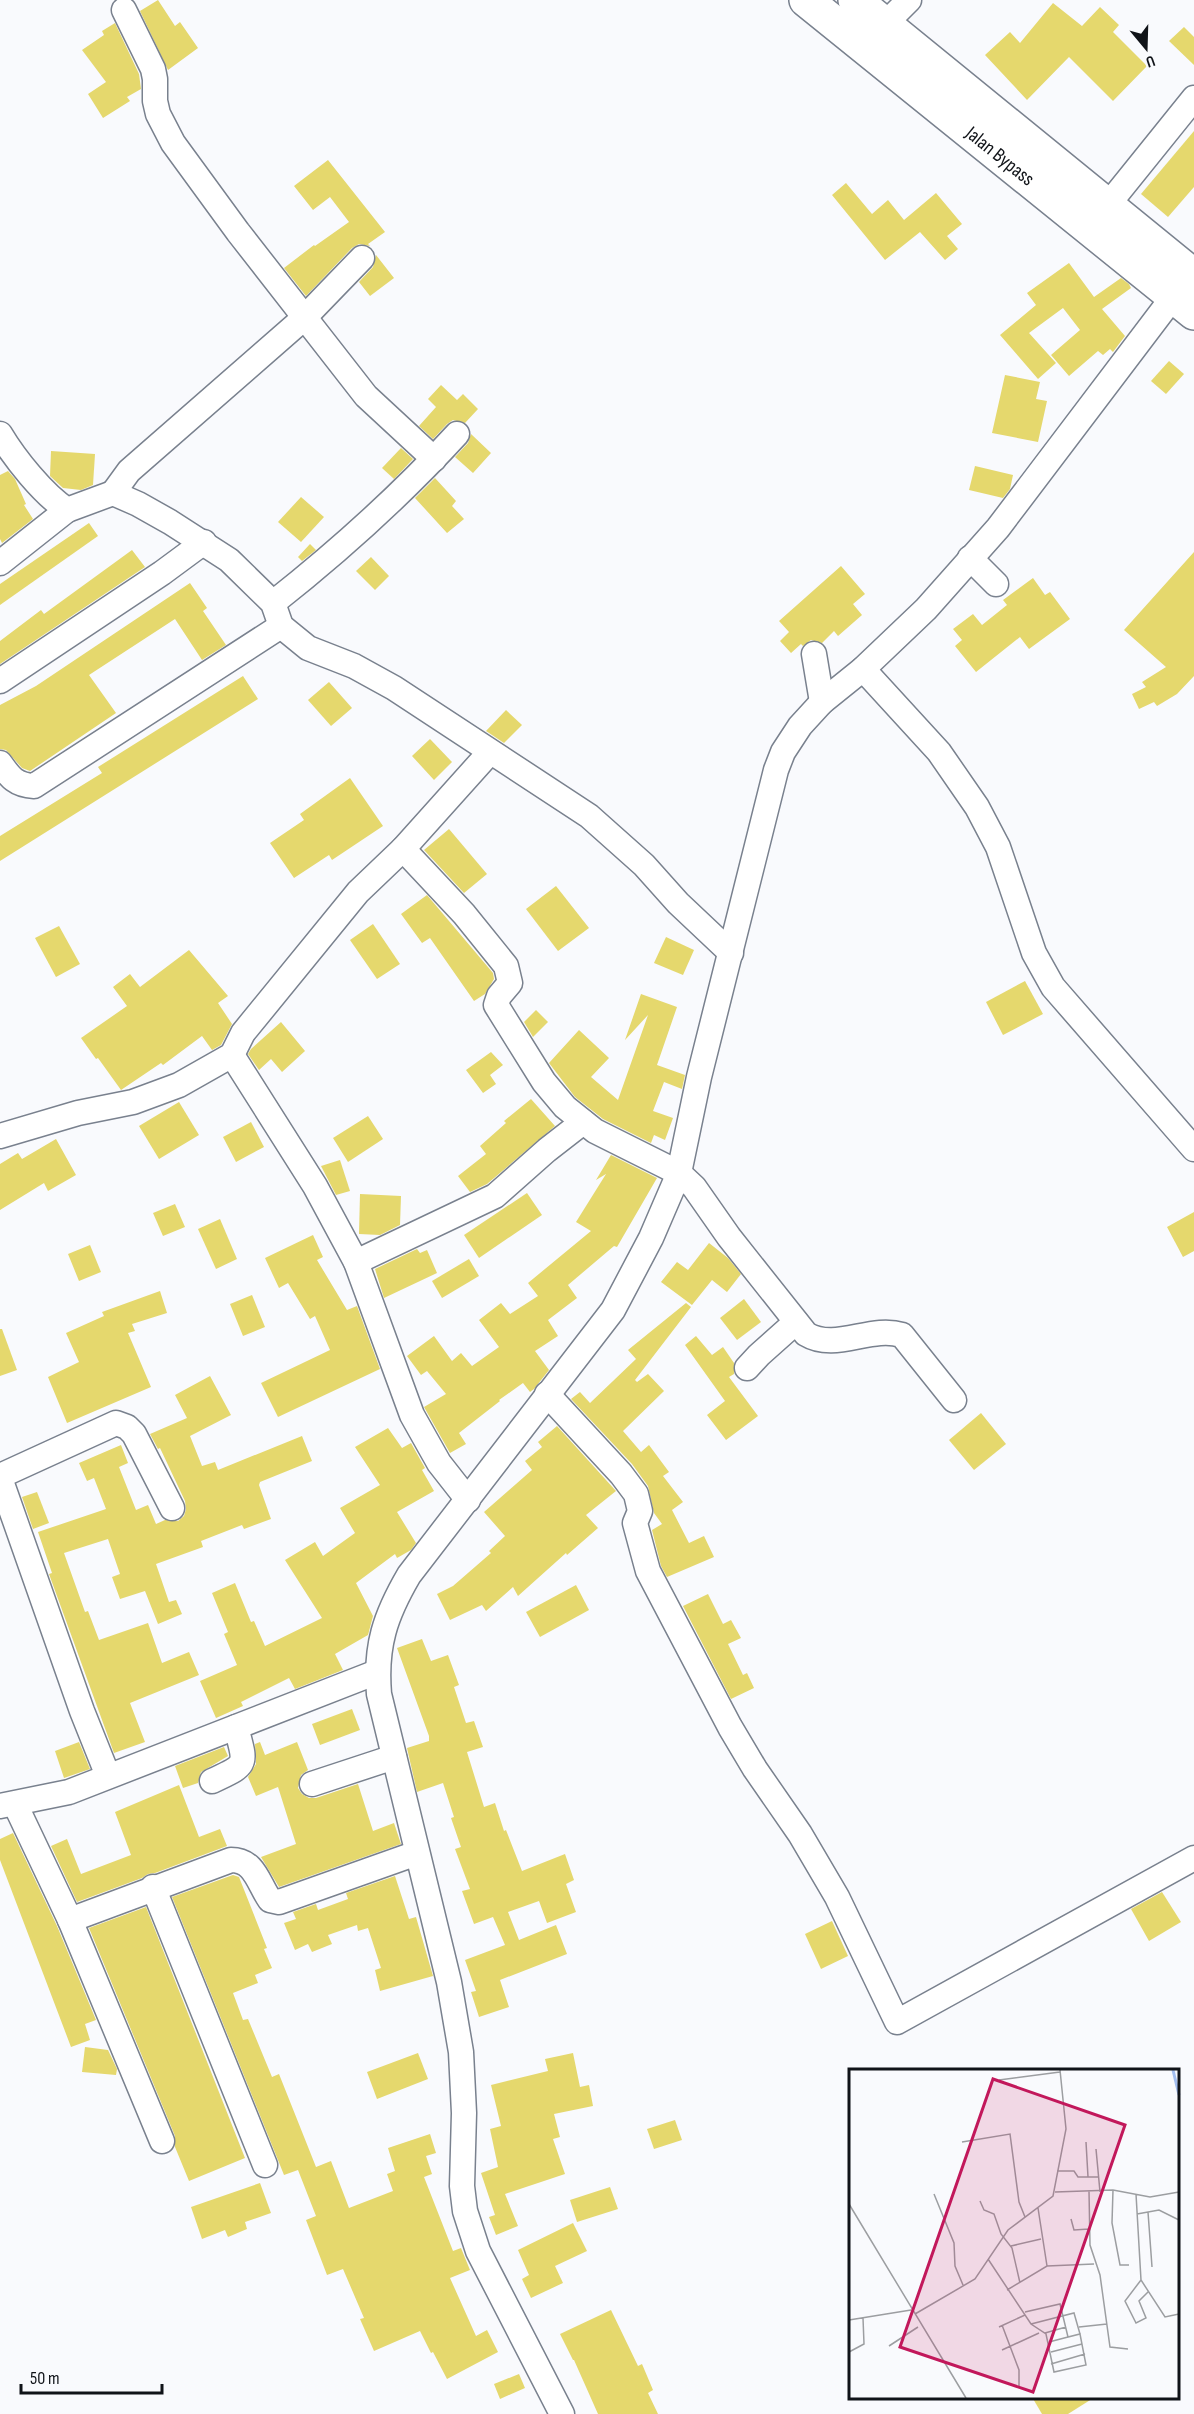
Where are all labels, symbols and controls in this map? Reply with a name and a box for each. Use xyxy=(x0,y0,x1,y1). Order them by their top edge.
north arrow xyxy=(1116,18,1176,78)
text: U xyxy=(1143,50,1157,71)
street label: Jalan Bypass xyxy=(960,121,1039,191)
inset map xyxy=(849,2069,1179,2399)
scale bar xyxy=(21,2357,162,2395)
text: 50 m xyxy=(30,2368,60,2389)

